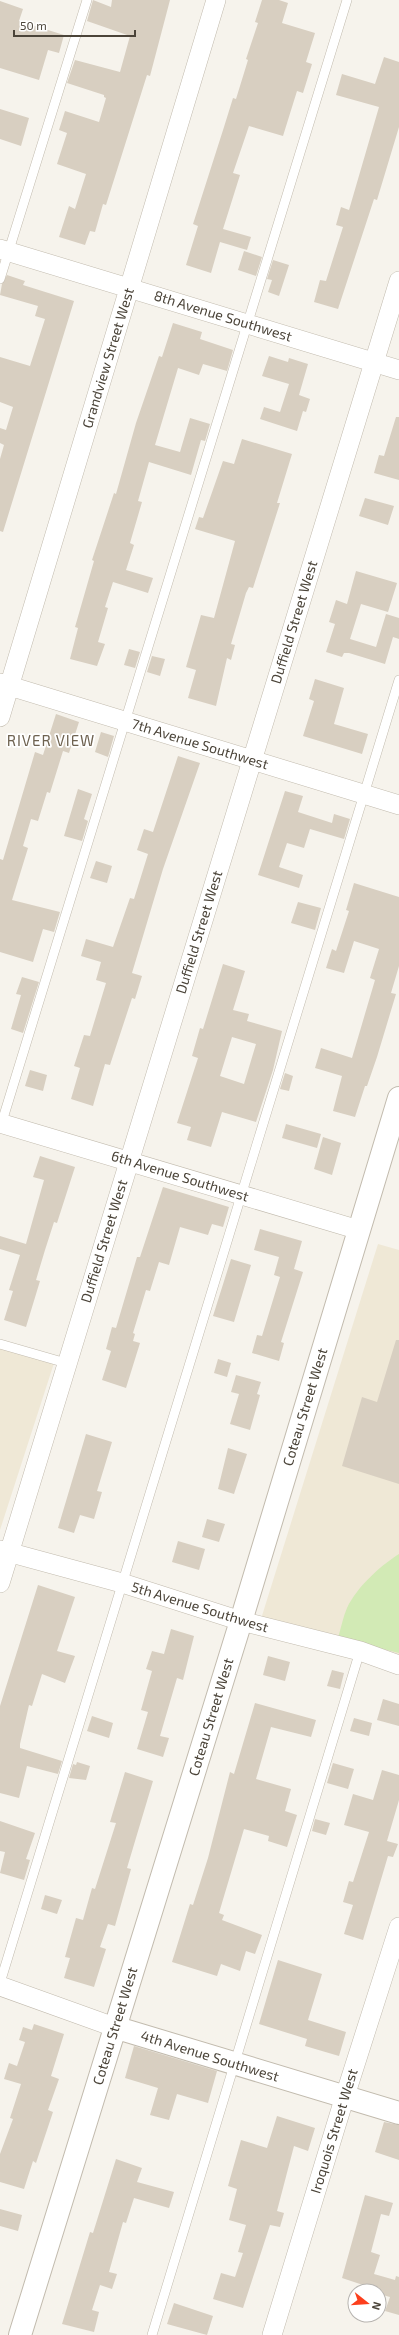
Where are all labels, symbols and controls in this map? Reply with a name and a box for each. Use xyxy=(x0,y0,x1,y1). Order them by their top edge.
scale bar xyxy=(14,12,135,38)
text: 50 m xyxy=(20,18,47,32)
street label: Grandview Street West xyxy=(78,286,137,430)
street label: 8th Avenue Southwest xyxy=(152,286,294,345)
street label: Duffield Street West xyxy=(267,558,320,686)
street label: 7th Avenue Southwest xyxy=(130,715,271,772)
district label: RIVER VIEW xyxy=(7,731,95,749)
street label: Duffield Street West xyxy=(172,868,225,996)
street label: 6th Avenue Southwest xyxy=(109,1146,251,1205)
street label: Duffield Street West xyxy=(77,1177,130,1305)
street label: Coteau Street West xyxy=(279,1346,331,1468)
street label: 5th Avenue Southwest xyxy=(130,1578,271,1635)
street label: Coteau Street West xyxy=(185,1656,237,1778)
street label: Coteau Street West xyxy=(89,1965,141,2087)
street label: 4th Avenue Southwest xyxy=(139,2026,281,2085)
street label: Iroquois Street West xyxy=(306,2066,361,2195)
north arrow xyxy=(347,2283,387,2323)
text: N xyxy=(370,2300,384,2312)

